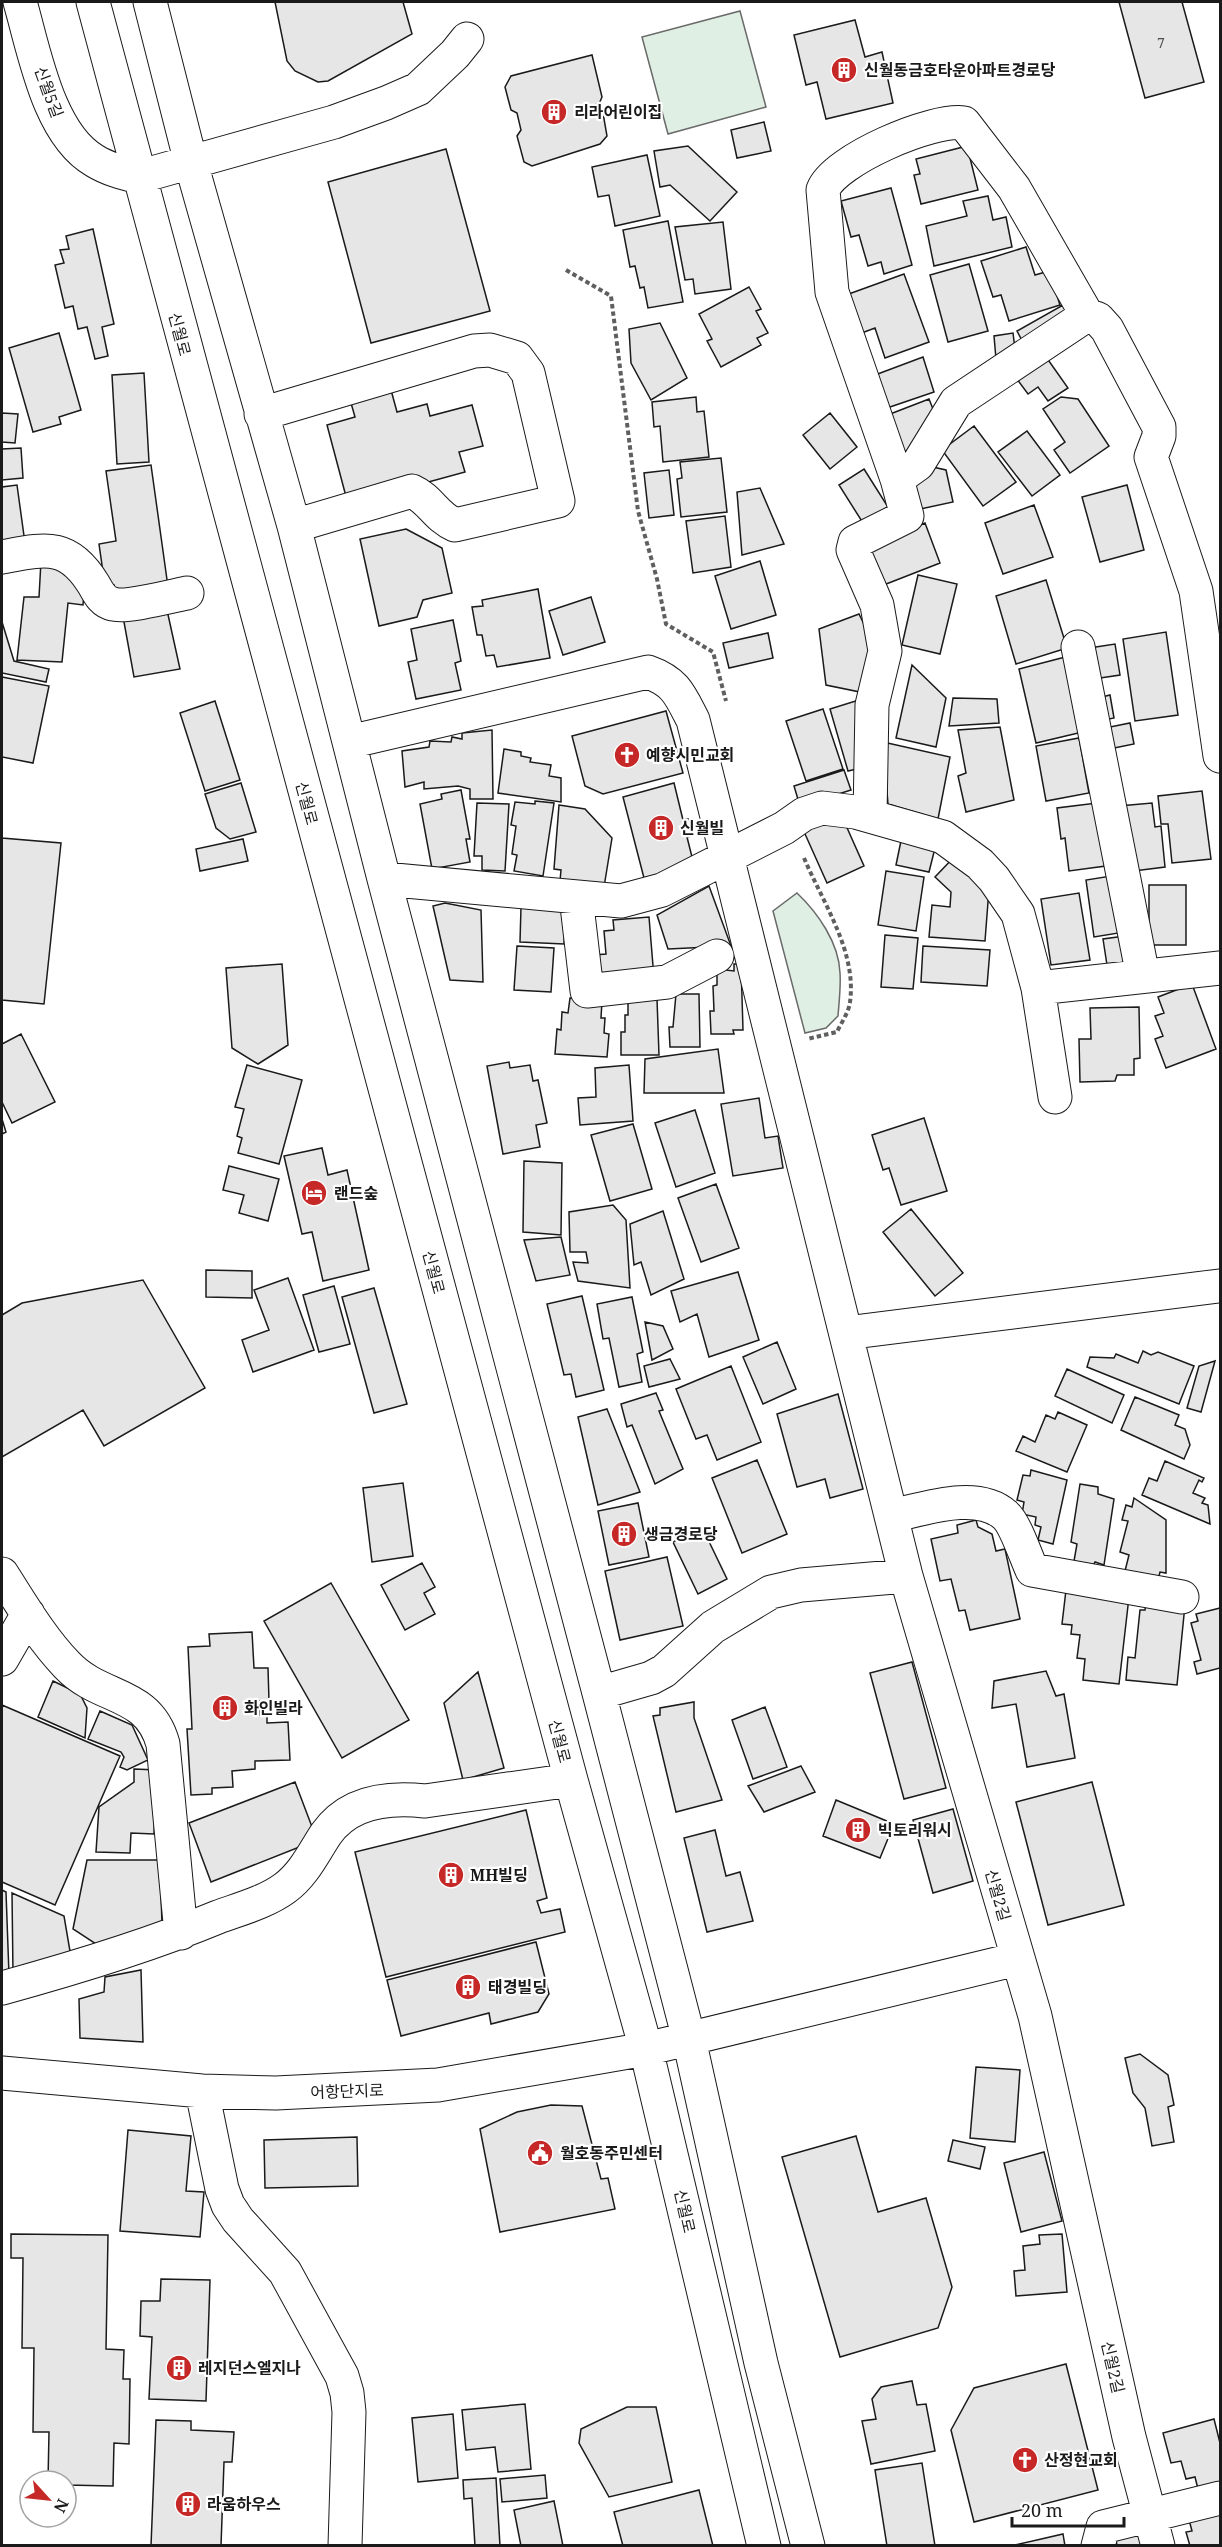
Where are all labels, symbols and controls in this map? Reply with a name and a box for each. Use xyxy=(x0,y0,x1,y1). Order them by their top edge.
house number: 7 xyxy=(1157,33,1165,52)
building icon: 신월동금호타운아파트경로당 xyxy=(829,55,859,85)
place label: 신월동금호타운아파트경로당 xyxy=(864,59,1056,81)
street label: 신월5길 xyxy=(30,63,68,121)
building icon: 리라어린이집 xyxy=(539,97,569,127)
place label: 리라어린이집 xyxy=(574,101,662,123)
street label: 신월로 xyxy=(164,310,196,358)
church icon: 예향시민교회 xyxy=(612,740,642,770)
place label: 예향시민교회 xyxy=(646,744,734,766)
street label: 신월로 xyxy=(291,779,323,827)
building icon: 신월빌 xyxy=(646,813,676,843)
place label: 신월빌 xyxy=(680,817,724,839)
hotel icon: 랜드숲 xyxy=(299,1178,329,1208)
place label: 랜드숲 xyxy=(334,1182,378,1204)
street label: 신월로 xyxy=(418,1248,450,1296)
building icon: 생금경로당 xyxy=(609,1519,639,1549)
place label: 생금경로당 xyxy=(644,1523,718,1545)
building icon: 화인빌라 xyxy=(210,1693,240,1723)
place label: 화인빌라 xyxy=(244,1697,303,1719)
street label: 신월로 xyxy=(544,1717,576,1765)
building icon: 빅토리워시 xyxy=(843,1815,873,1845)
place label: 빅토리워시 xyxy=(878,1819,952,1841)
building icon: MH빌딩 xyxy=(436,1860,466,1890)
place label: MH빌딩 xyxy=(470,1864,528,1886)
street label: 신월2길 xyxy=(980,1866,1016,1924)
building icon: 태경빌딩 xyxy=(453,1972,483,2002)
place label: 태경빌딩 xyxy=(488,1976,547,1998)
street label: 어항단지로 xyxy=(310,2079,384,2103)
public building icon: 월호동주민센터 xyxy=(525,2138,555,2168)
place label: 월호동주민센터 xyxy=(560,2142,663,2164)
street label: 신월로 xyxy=(669,2187,701,2235)
street label: 신월2길 xyxy=(1096,2339,1130,2395)
building icon: 레지던스엘지나 xyxy=(164,2353,194,2383)
place label: 레지던스엘지나 xyxy=(198,2357,301,2379)
church icon: 산정현교회 xyxy=(1010,2445,1040,2475)
place label: 산정현교회 xyxy=(1044,2449,1118,2471)
north arrow xyxy=(18,2469,78,2529)
building icon: 라움하우스 xyxy=(173,2489,203,2519)
scale bar xyxy=(1012,2490,1124,2528)
place label: 라움하우스 xyxy=(207,2493,281,2515)
text: N xyxy=(49,2495,74,2517)
text: 20 m xyxy=(1021,2498,1063,2522)

